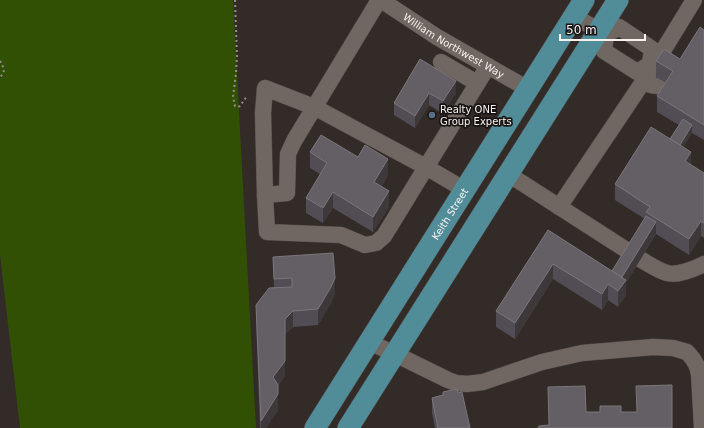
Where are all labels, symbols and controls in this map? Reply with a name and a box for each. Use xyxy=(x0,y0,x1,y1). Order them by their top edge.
street label: William Northwest Way xyxy=(401,11,506,80)
scale bar xyxy=(560,16,645,42)
text: 50 m xyxy=(566,23,597,37)
place label: Realty ONE Group Experts xyxy=(440,104,512,127)
marker: Realty ONE Group Experts xyxy=(427,110,437,120)
street label: Keith Street xyxy=(430,186,470,242)

